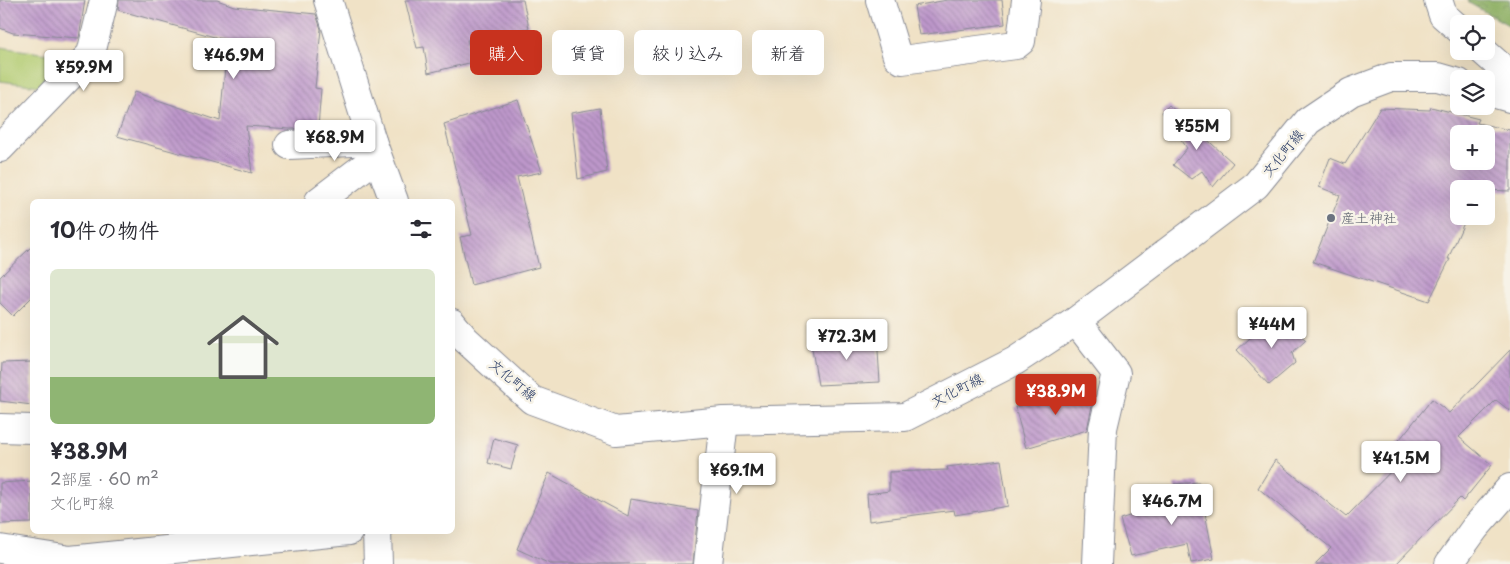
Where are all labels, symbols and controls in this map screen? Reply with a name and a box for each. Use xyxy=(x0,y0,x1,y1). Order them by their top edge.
map controls xyxy=(1450,15,1495,225)
button: locate xyxy=(1450,15,1495,60)
chip: 購入 xyxy=(470,30,542,75)
chip: 賃貸 xyxy=(552,30,624,75)
chip: 絞り込み xyxy=(634,30,742,75)
chip: 新着 xyxy=(752,30,824,75)
pin: ¥46.9M xyxy=(193,38,275,80)
text: ¥46.9M xyxy=(204,42,264,66)
pin: ¥59.9M xyxy=(43,49,125,92)
text: ¥59.9M xyxy=(55,54,113,78)
button: layers xyxy=(1450,70,1495,115)
pin: ¥55M xyxy=(1167,108,1227,151)
text: ¥55M xyxy=(1174,113,1220,137)
pin: ¥68.9M xyxy=(294,120,376,162)
text: ¥68.9M xyxy=(305,124,365,148)
street label: 文化町線 xyxy=(1257,124,1308,181)
button: + xyxy=(1450,125,1495,170)
button: − xyxy=(1450,180,1495,225)
place label: 産土神社 xyxy=(1341,207,1397,228)
marker: 産土神社 xyxy=(1325,212,1337,224)
text: 10件の物件 xyxy=(50,213,160,245)
icon: filters xyxy=(407,215,435,243)
icon: home xyxy=(198,302,288,392)
pin: ¥44M xyxy=(1242,306,1302,349)
text: ¥44M xyxy=(1249,311,1295,335)
pin: ¥72.3M xyxy=(806,318,888,361)
text: ¥72.3M xyxy=(818,323,877,347)
street label: 文化町線 xyxy=(485,354,542,406)
street label: 文化町線 xyxy=(927,367,986,412)
pin: ¥38.9M xyxy=(1015,374,1097,416)
text: ¥38.9M xyxy=(1026,378,1086,402)
text: ¥38.9M xyxy=(50,434,128,466)
pin: ¥41.5M xyxy=(1360,440,1442,483)
text: ¥41.5M xyxy=(1372,445,1430,469)
pin: ¥69.1M xyxy=(696,452,778,495)
text: ¥69.1M xyxy=(710,457,764,481)
text: 2部屋 · 60 m² xyxy=(50,466,159,490)
pin: ¥46.7M xyxy=(1131,484,1213,526)
text: ¥46.7M xyxy=(1142,488,1202,512)
text: 文化町線 xyxy=(50,490,114,514)

